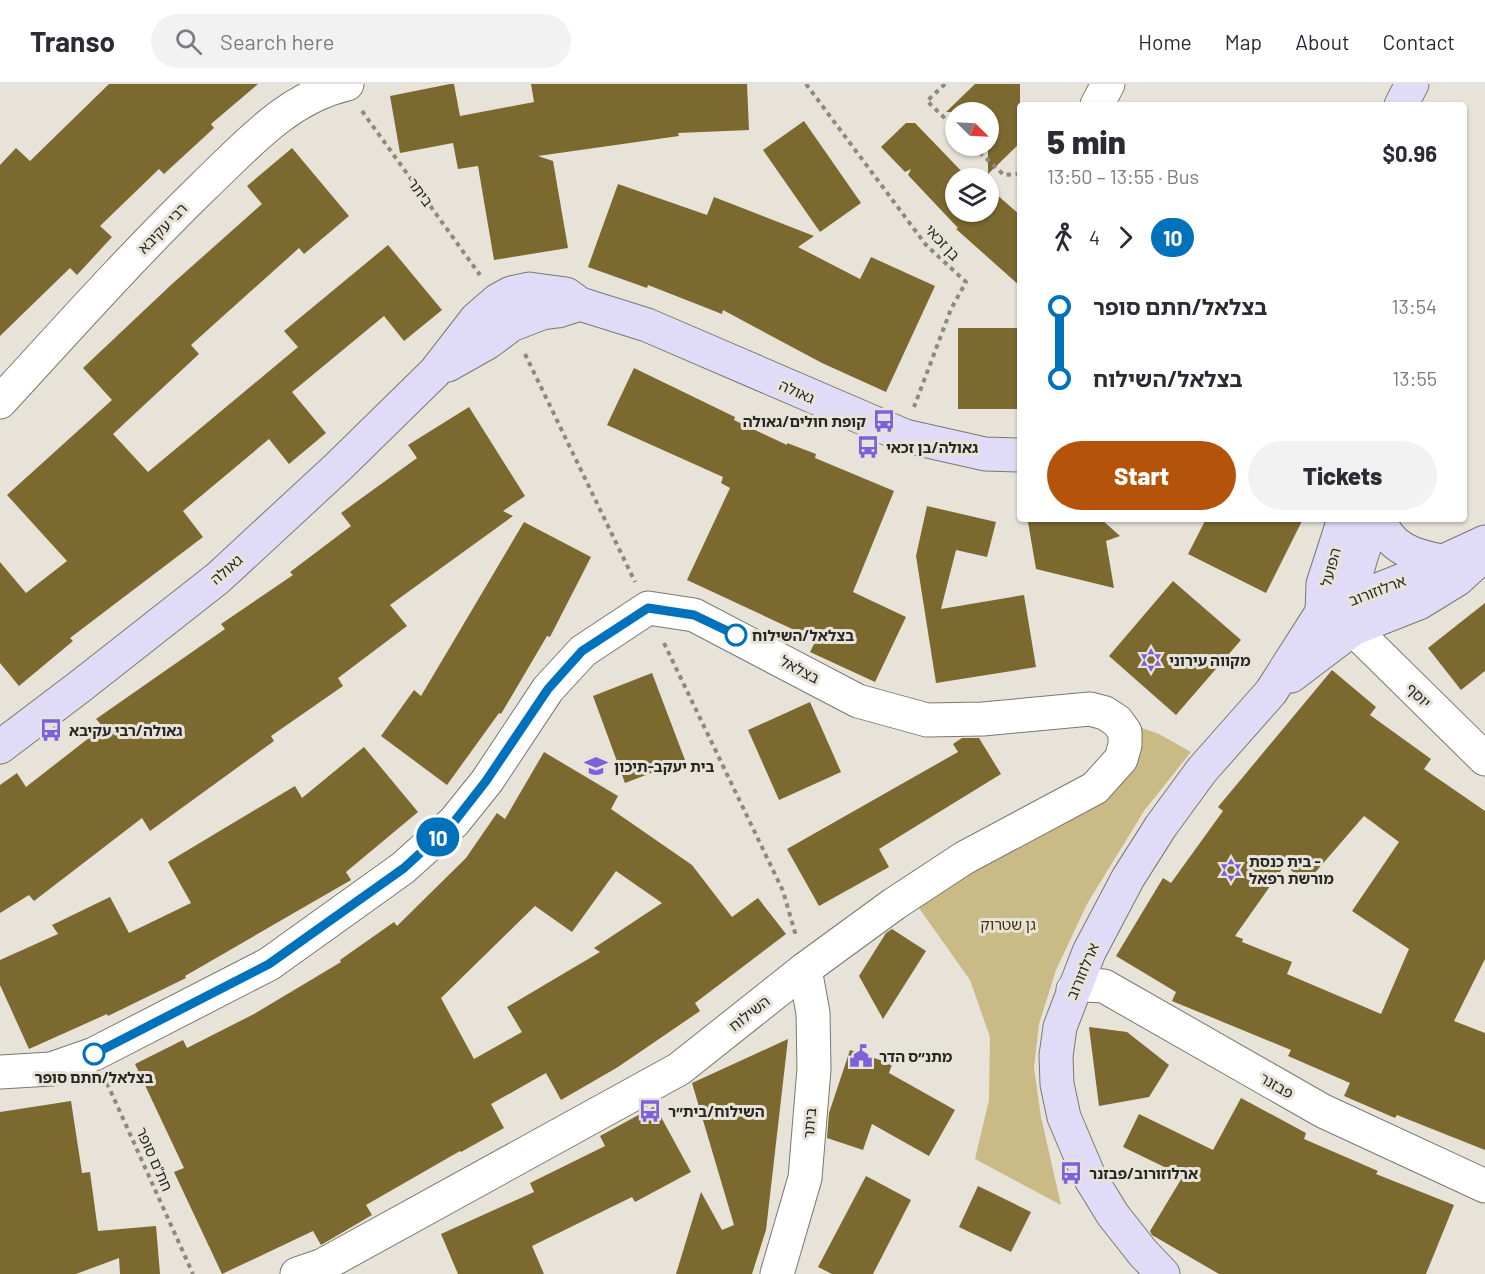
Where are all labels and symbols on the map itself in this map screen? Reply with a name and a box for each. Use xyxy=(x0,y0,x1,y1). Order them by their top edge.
north arrow xyxy=(945,102,999,156)
street label: ביתר xyxy=(405,174,438,210)
street label: רבי עקיבא xyxy=(134,199,190,257)
street label: בן זכאי xyxy=(922,220,964,264)
street label: גאולה xyxy=(777,375,818,407)
bus stop icon: קופת חולים/גאולה xyxy=(871,408,897,434)
place label: קופת חולים/גאולה xyxy=(743,412,866,430)
bus stop icon: גאולה/בן זכאי xyxy=(855,434,881,460)
place label: גאולה/בן זכאי xyxy=(886,438,978,456)
street label: הפועל xyxy=(1316,546,1344,588)
street label: גאולה xyxy=(206,550,246,588)
street label: ארלוזורוב xyxy=(1346,571,1408,609)
marker: בצלאל/השילוח xyxy=(725,624,747,646)
place label: בצלאל/השילוח xyxy=(752,626,854,644)
synagogue icon: מקווה עירוני xyxy=(1138,647,1164,673)
street label: בצלאל xyxy=(777,651,823,687)
place label: מקווה עירוני xyxy=(1169,651,1251,669)
street label: יוסף xyxy=(1403,679,1435,711)
bus stop icon: גאולה/רבי עקיבא xyxy=(38,717,64,743)
place label: גאולה/רבי עקיבא xyxy=(69,721,183,739)
school or university icon: בית יעקב-תיכון xyxy=(583,753,609,779)
place label: בית יעקב-תיכון xyxy=(614,757,714,775)
line badge: 10 xyxy=(411,818,465,856)
place label: בית כנסת - מורשת רפאל xyxy=(1249,852,1334,887)
synagogue icon: בית כנסת - מורשת רפאל xyxy=(1218,857,1244,883)
park label: גן שטרוק xyxy=(980,915,1036,933)
street label: ארלוזורוב xyxy=(1062,940,1102,1002)
street label: השילוח xyxy=(725,991,773,1035)
marker: בצלאל/חתם סופר xyxy=(83,1043,105,1065)
public building icon: מתנ״ס הדר xyxy=(848,1043,874,1069)
place label: מתנ״ס הדר xyxy=(879,1047,953,1065)
place label: בצלאל/חתם סופר xyxy=(35,1068,154,1086)
street label: פבזנר xyxy=(1257,1068,1297,1102)
bus stop icon: השילוח/בית״ר xyxy=(637,1098,663,1124)
place label: השילוח/בית״ר xyxy=(668,1102,765,1120)
street label: ביתר xyxy=(799,1106,819,1139)
street label: חת"ם סופר xyxy=(133,1124,177,1194)
bus stop icon: ארלוזורוב/פבזנר xyxy=(1058,1160,1084,1186)
place label: ארלוזורוב/פבזנר xyxy=(1089,1164,1198,1182)

